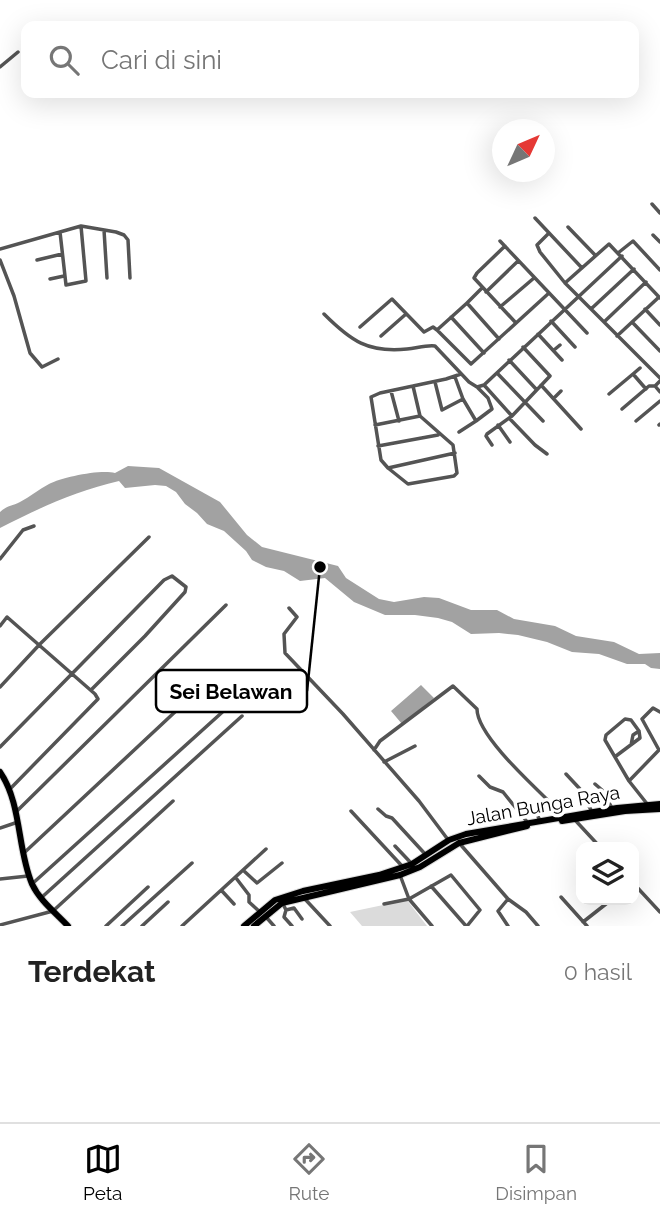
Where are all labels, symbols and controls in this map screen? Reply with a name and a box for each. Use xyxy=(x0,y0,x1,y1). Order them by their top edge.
search box xyxy=(21,21,639,98)
icon: search xyxy=(45,41,83,79)
text: Cari di sini xyxy=(101,45,222,75)
north arrow xyxy=(492,119,555,182)
callout: Sei Belawan xyxy=(156,670,307,712)
text: Sei Belawan xyxy=(169,679,293,704)
street label: Jalan Bunga Raya xyxy=(465,781,621,829)
map controls xyxy=(576,842,639,905)
button: layers xyxy=(576,842,639,905)
text: Terdekat xyxy=(28,954,156,989)
text: 0 hasil xyxy=(564,958,632,985)
tab: Peta xyxy=(83,1140,122,1204)
tab: Rute xyxy=(288,1140,329,1204)
tab: Disimpan xyxy=(495,1140,577,1204)

